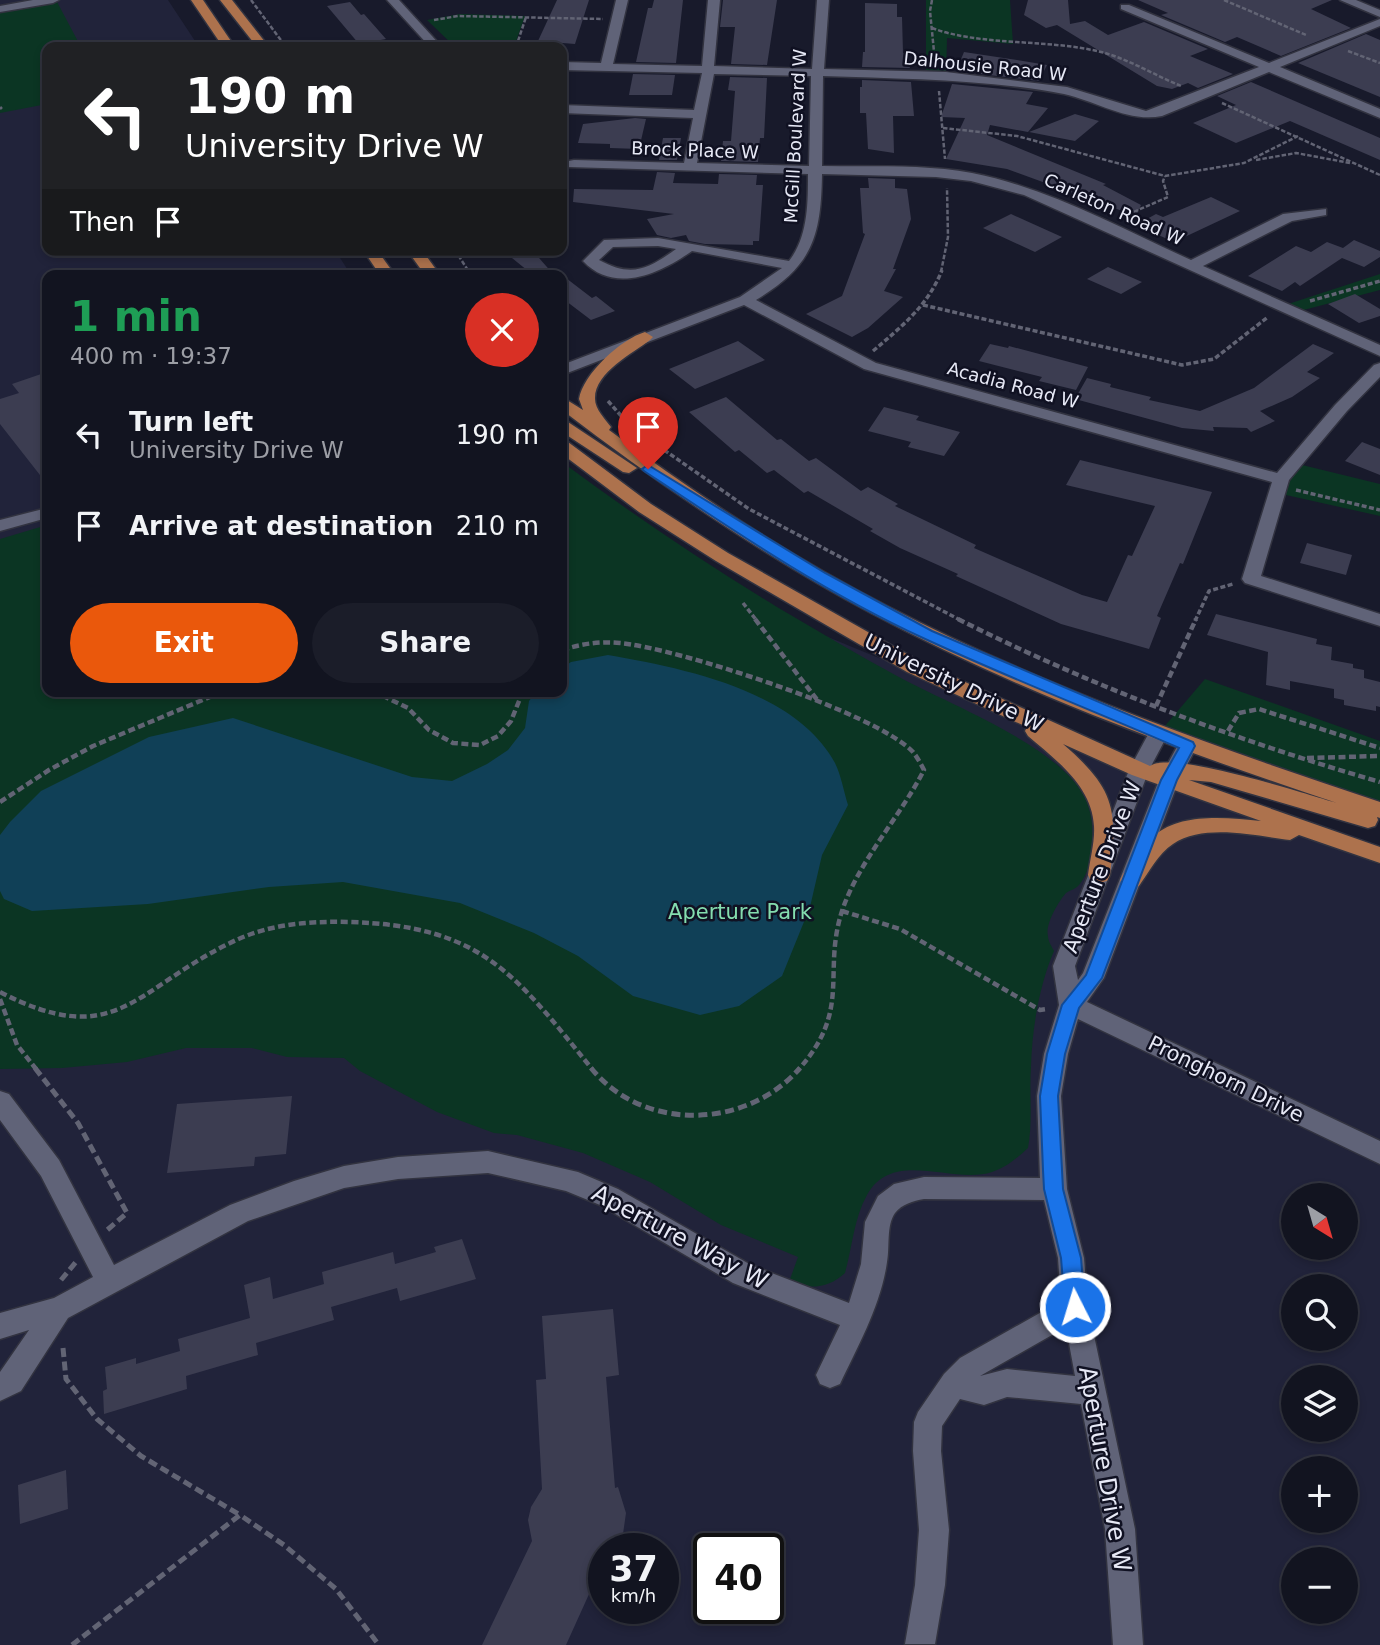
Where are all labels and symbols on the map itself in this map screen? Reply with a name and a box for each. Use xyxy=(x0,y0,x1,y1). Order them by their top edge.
street label: Dalhousie Road W xyxy=(903,47,1068,85)
street label: McGill Boulevard W xyxy=(780,48,810,224)
street label: Brock Place W xyxy=(631,137,759,163)
street label: Carleton Road W xyxy=(1041,169,1187,249)
street label: Acadia Road W xyxy=(945,357,1081,413)
pin xyxy=(618,397,678,469)
street label: University Drive W xyxy=(861,629,1048,737)
street label: Aperture Drive W xyxy=(1058,778,1146,956)
park label: Aperture Park xyxy=(668,900,813,924)
street label: Pronghorn Drive xyxy=(1144,1031,1308,1127)
street label: Aperture Way W xyxy=(587,1179,773,1295)
north arrow xyxy=(1281,1183,1358,1260)
position arrow xyxy=(1038,1270,1112,1344)
street label: Aperture Drive W xyxy=(1073,1364,1137,1574)
speed limit sign: 40 xyxy=(693,1533,784,1624)

